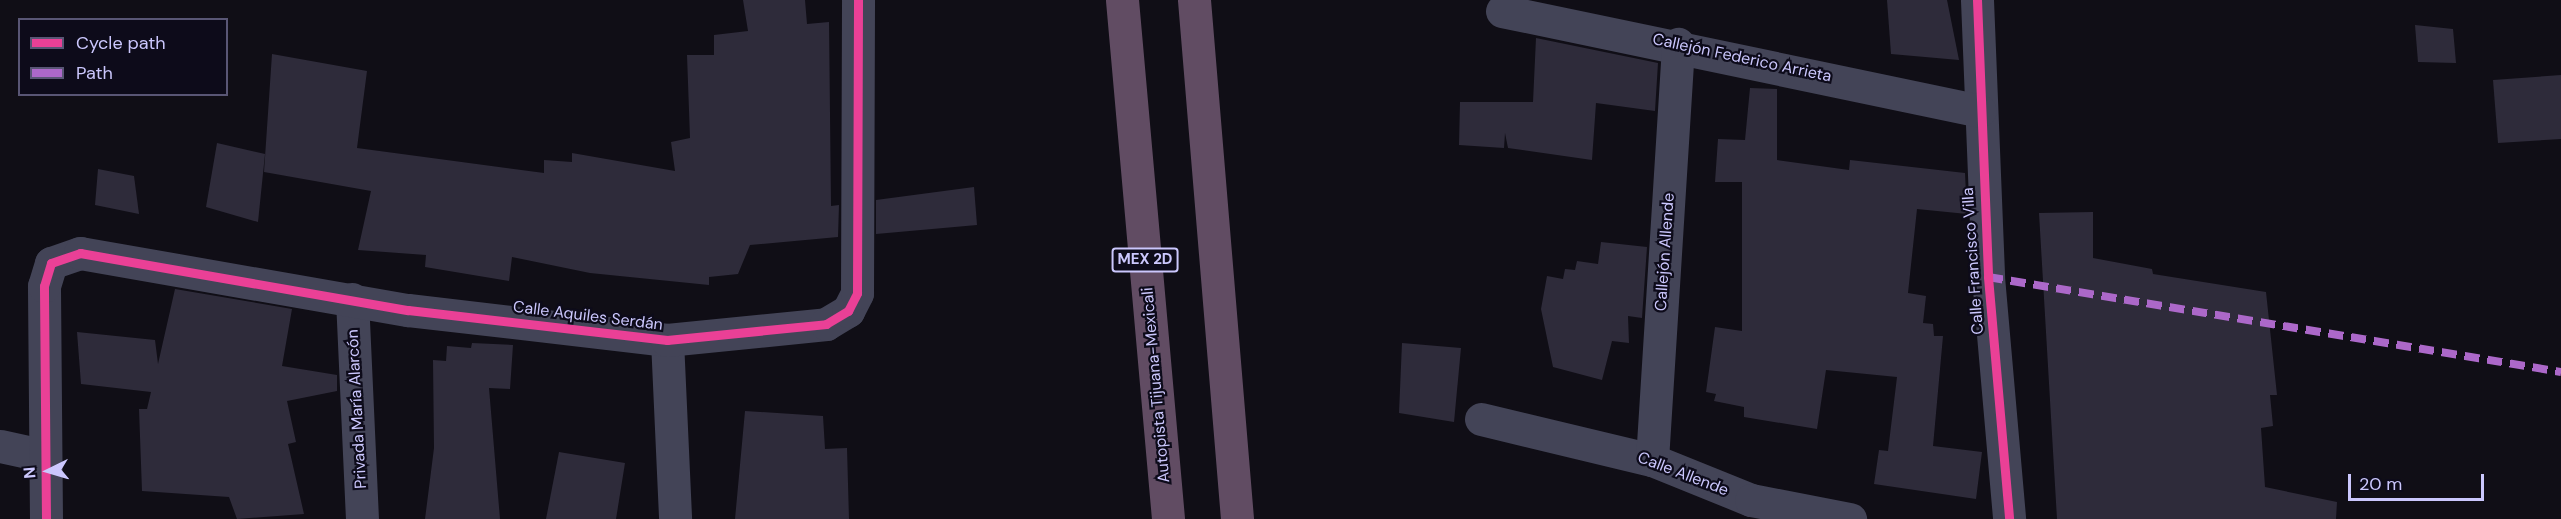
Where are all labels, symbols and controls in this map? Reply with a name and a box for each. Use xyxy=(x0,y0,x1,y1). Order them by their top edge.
legend xyxy=(18,18,228,96)
street label: Callejón Federico Arrieta xyxy=(1651,30,1833,86)
text: Cycle path xyxy=(76,31,166,55)
text: Path xyxy=(76,61,113,85)
street label: Calle Francisco Villa xyxy=(1958,187,1988,335)
street label: Callejón Allende xyxy=(1651,192,1679,312)
road number: MEX 2D xyxy=(1110,248,1180,272)
street label: Autopista Tijuana-Mexicali xyxy=(1138,286,1174,484)
street label: Calle Aquiles Serdán xyxy=(512,297,664,335)
street label: Privada María Alarcón xyxy=(343,329,371,489)
north arrow xyxy=(18,441,78,501)
street label: Calle Allende xyxy=(1635,448,1731,500)
scale bar xyxy=(2351,462,2488,500)
text: N xyxy=(19,466,41,479)
text: 20 m xyxy=(2359,472,2402,496)

